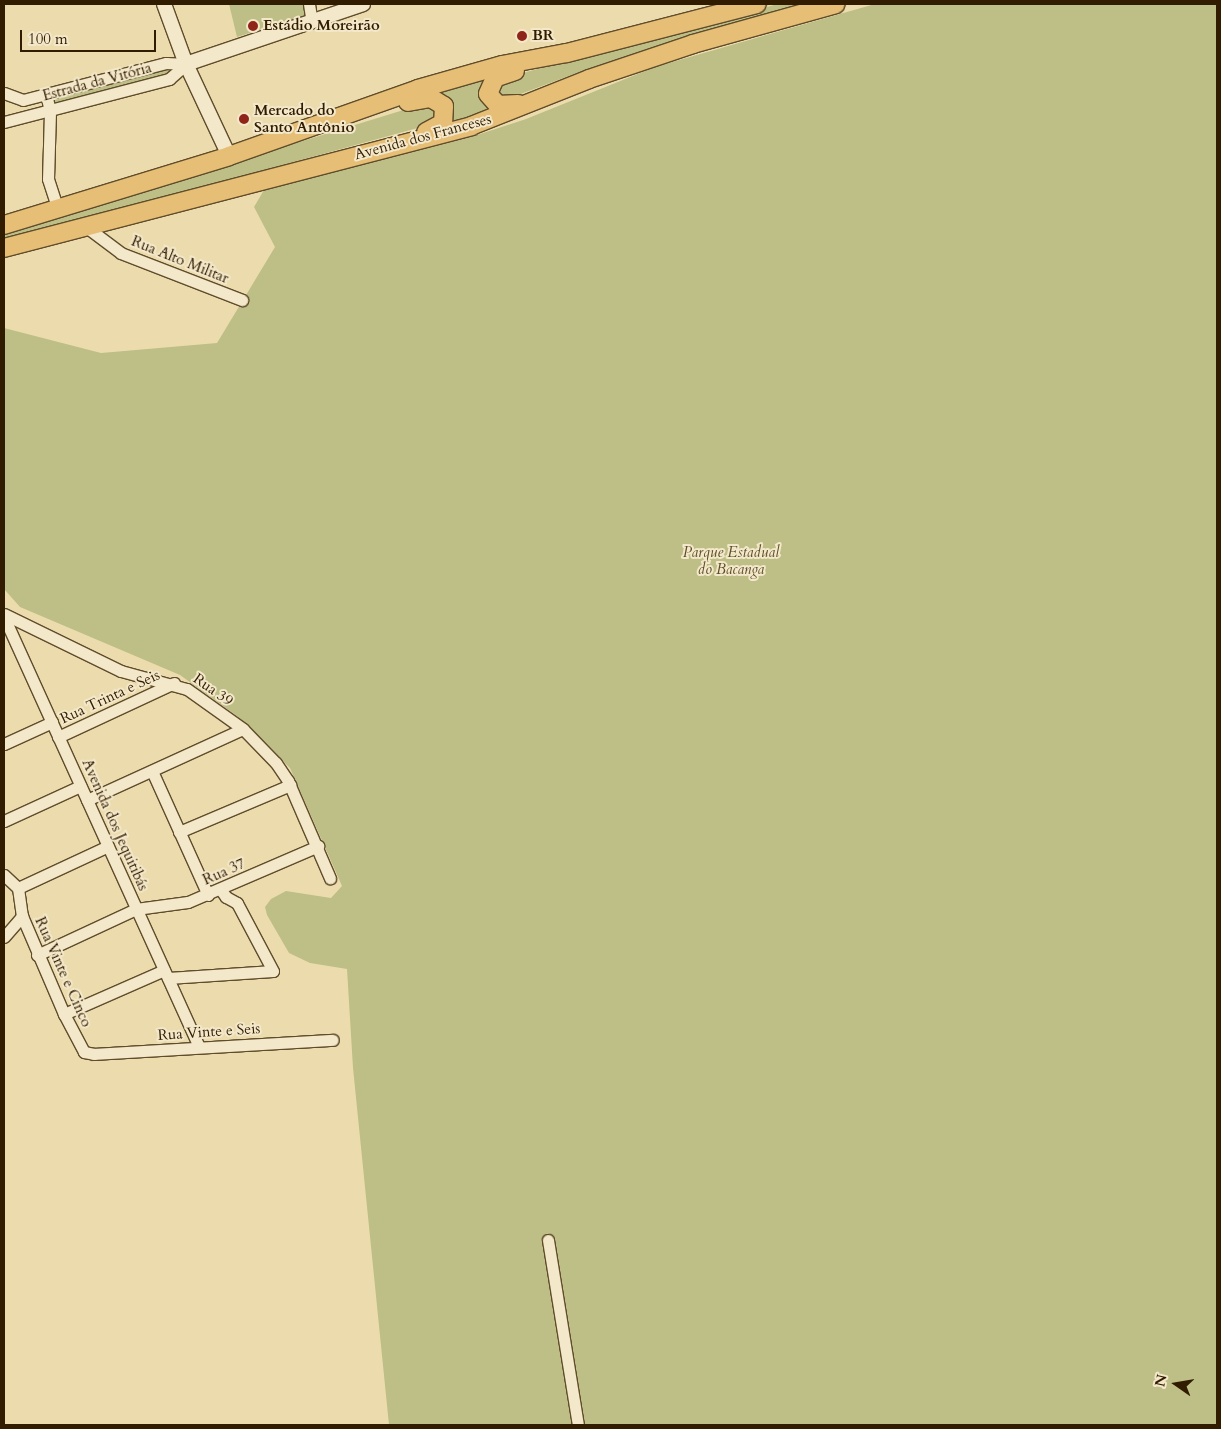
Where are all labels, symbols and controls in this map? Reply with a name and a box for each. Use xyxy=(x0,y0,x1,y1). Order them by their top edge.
place label: Estádio Moreirão xyxy=(263,17,380,35)
scale bar xyxy=(22,20,159,52)
marker: Estádio Moreirão xyxy=(247,20,259,32)
place label: BR xyxy=(532,27,554,45)
text: 100 m xyxy=(28,29,68,49)
marker: BR xyxy=(516,30,528,42)
street label: Estrada da Vitória xyxy=(40,59,154,105)
place label: Mercado do Santo Antônio xyxy=(254,101,354,136)
street label: Avenida dos Franceses xyxy=(353,110,493,164)
marker: Mercado do Santo Antônio xyxy=(238,113,250,125)
street label: Rua Alto Militar xyxy=(129,232,231,288)
park label: Parque Estadual do Bacanga xyxy=(683,543,779,578)
street label: Rua Trinta e Seis xyxy=(57,666,163,728)
street label: Rua 39 xyxy=(190,670,236,710)
street label: Avenida dos Jequitibás xyxy=(78,756,152,894)
street label: Rua 37 xyxy=(200,855,248,889)
street label: Rua Vinte e Cinco xyxy=(31,914,95,1030)
street label: Rua Vinte e Seis xyxy=(157,1019,261,1045)
north arrow xyxy=(1151,1359,1201,1409)
text: N xyxy=(1150,1372,1172,1389)

